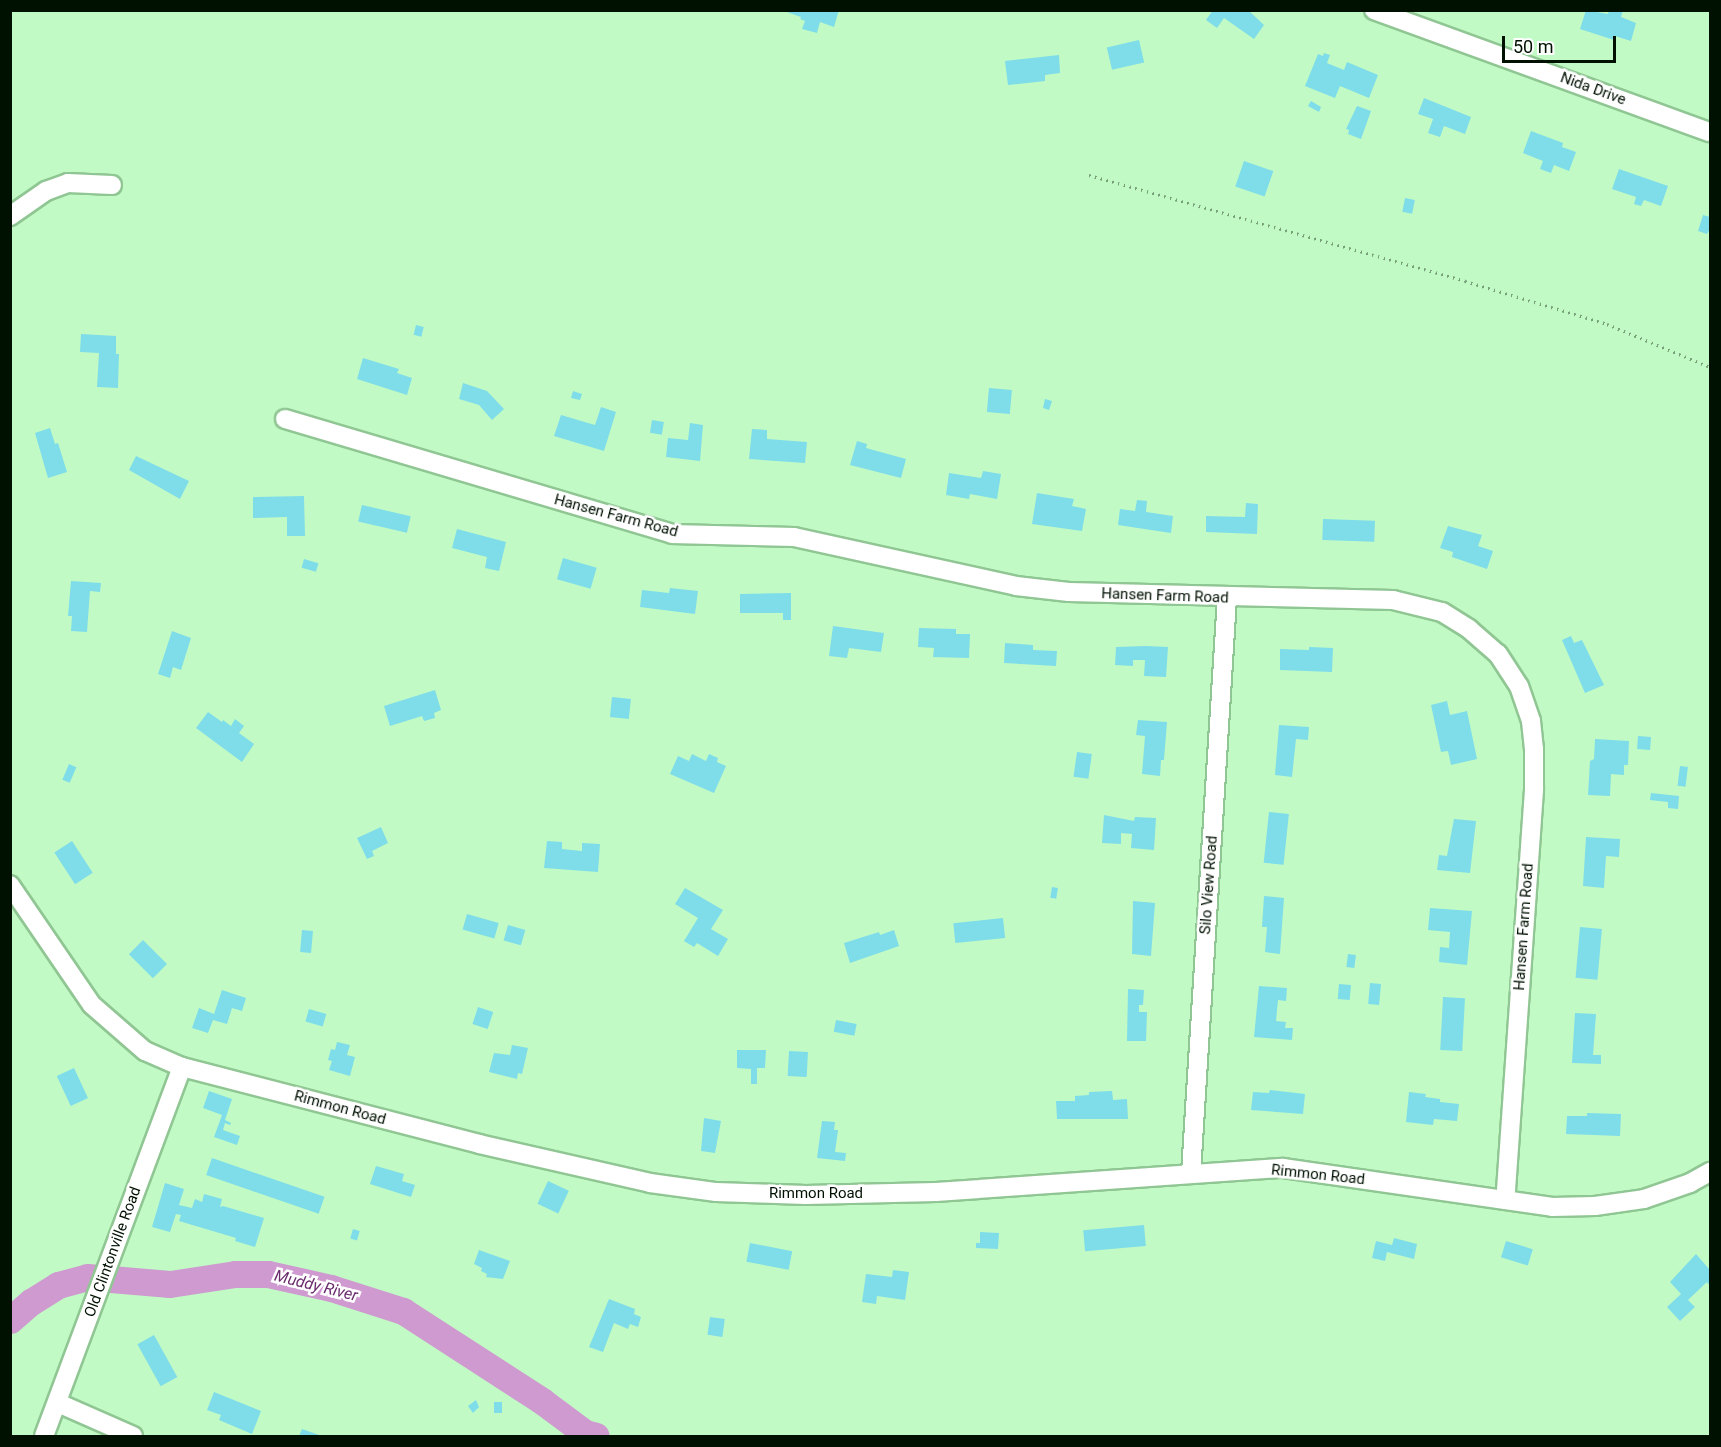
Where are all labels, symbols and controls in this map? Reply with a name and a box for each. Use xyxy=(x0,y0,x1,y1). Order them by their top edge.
scale bar xyxy=(1505,24,1619,62)
text: 50 m xyxy=(1513,36,1553,57)
street label: Nida Drive xyxy=(1558,69,1628,109)
street label: Hansen Farm Road xyxy=(552,491,680,541)
street label: Hansen Farm Road xyxy=(1101,585,1229,607)
street label: Silo View Road xyxy=(1197,835,1221,935)
street label: Hansen Farm Road xyxy=(1511,863,1537,991)
street label: Rimmon Road xyxy=(292,1087,388,1129)
street label: Rimmon Road xyxy=(1270,1161,1366,1189)
street label: Old Clintonville Road xyxy=(81,1184,145,1320)
street label: Rimmon Road xyxy=(769,1185,863,1203)
water label: Muddy River xyxy=(272,1266,360,1306)

